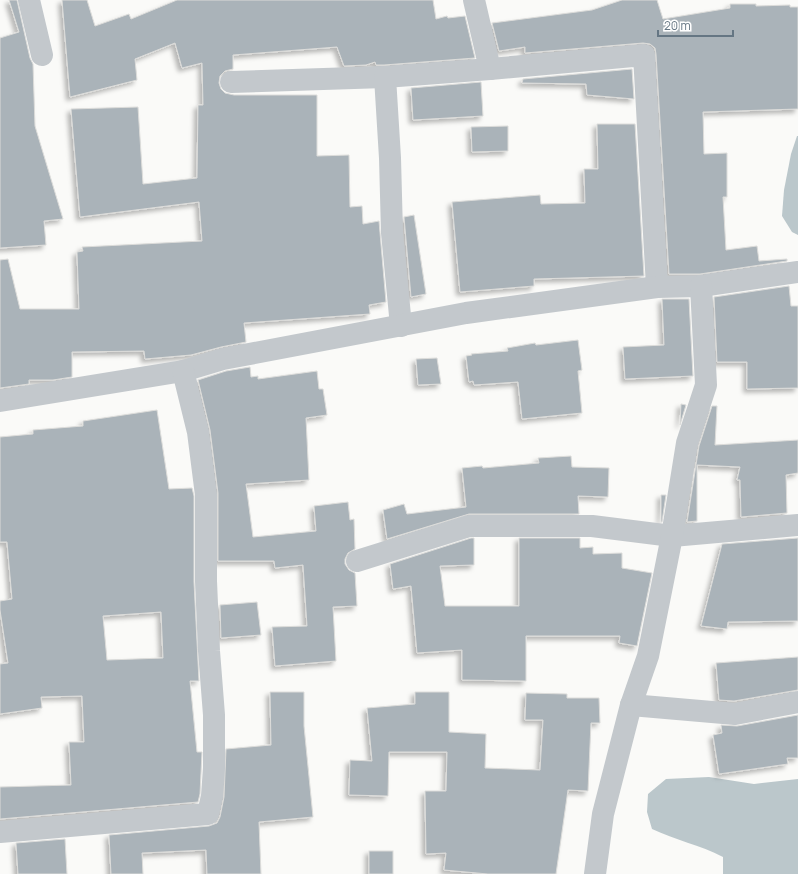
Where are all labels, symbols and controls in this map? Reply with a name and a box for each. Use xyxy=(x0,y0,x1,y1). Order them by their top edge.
scale bar xyxy=(658,12,733,38)
text: 20 m xyxy=(664,17,691,34)

